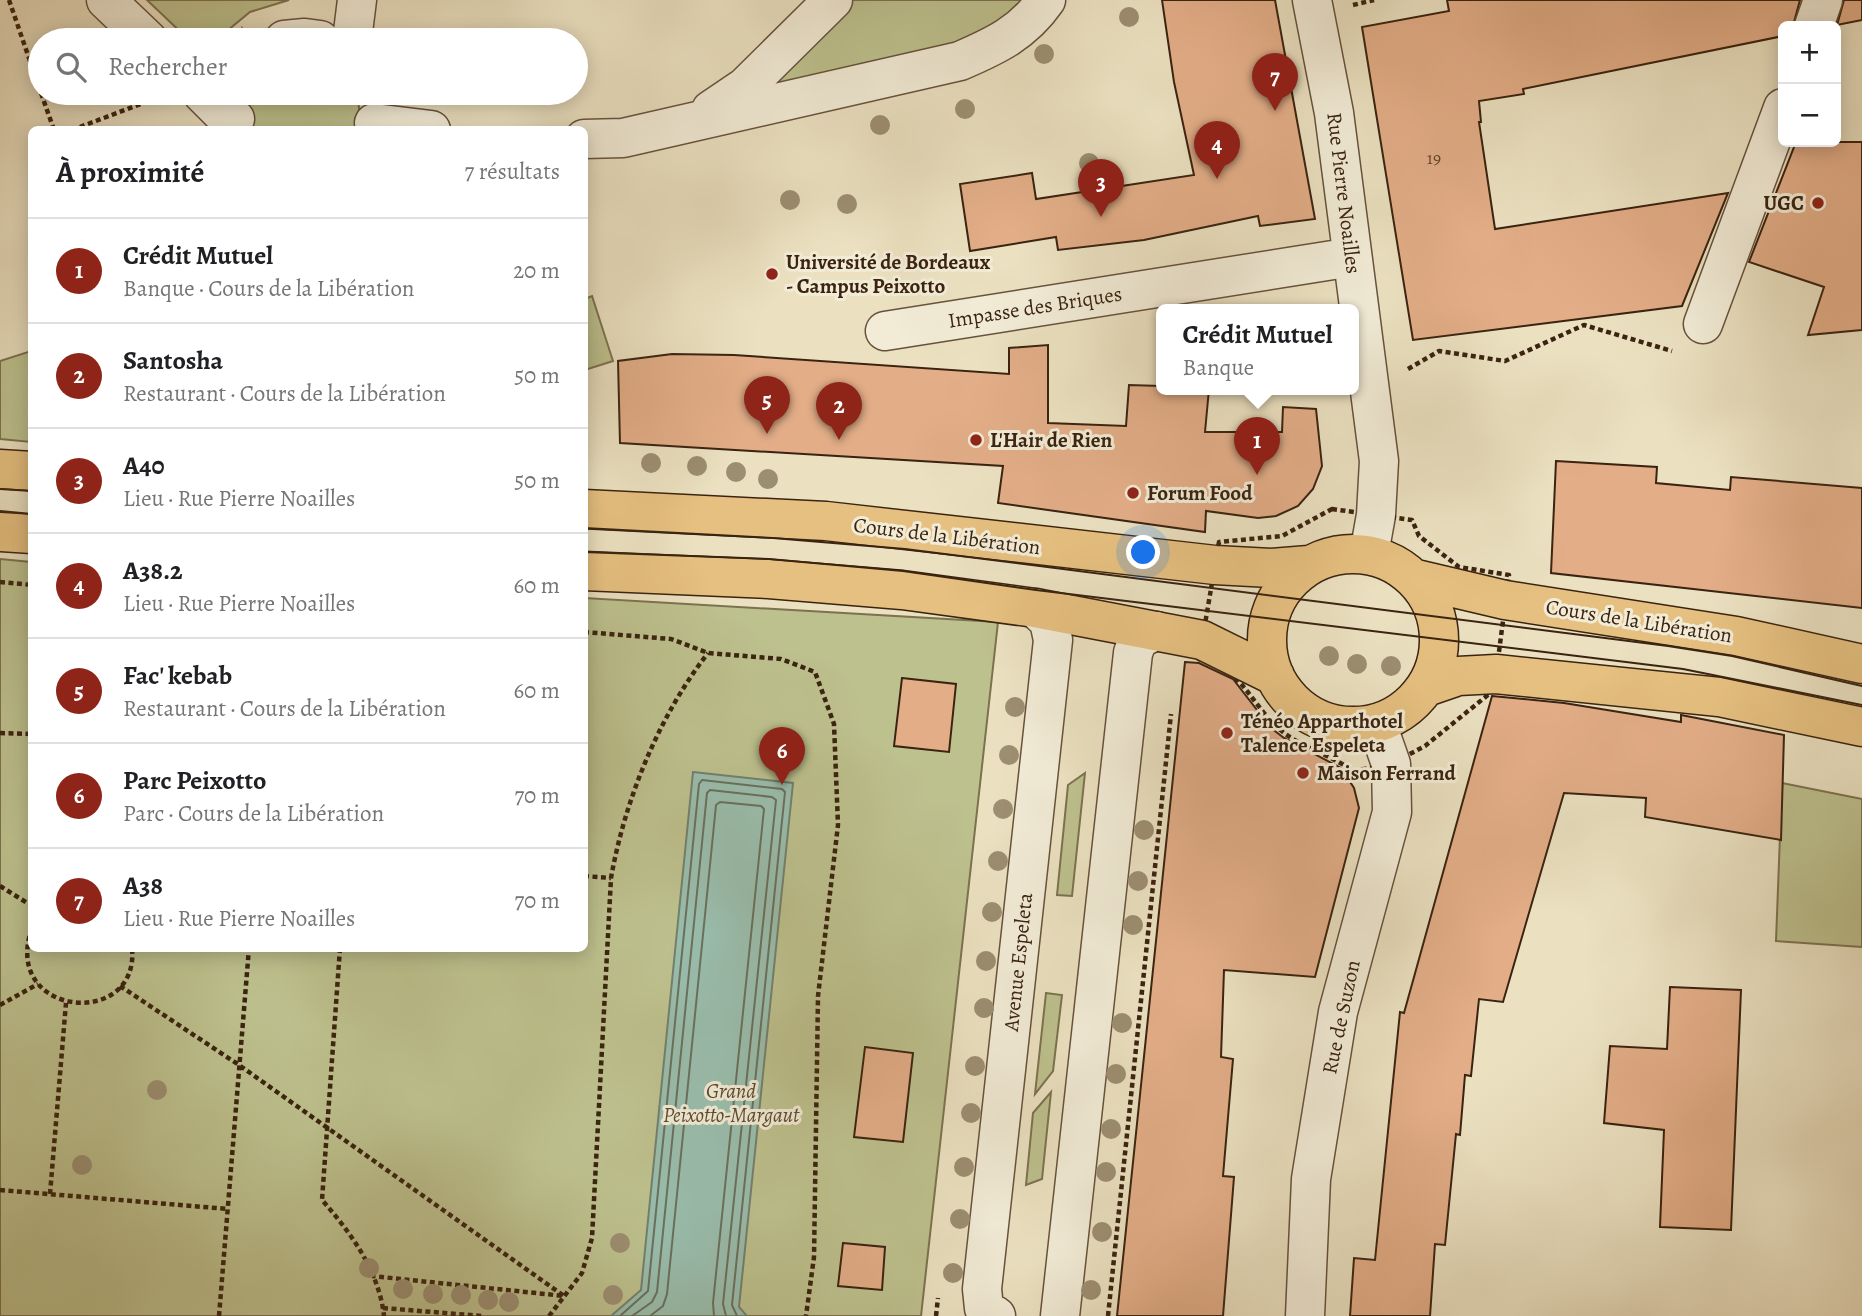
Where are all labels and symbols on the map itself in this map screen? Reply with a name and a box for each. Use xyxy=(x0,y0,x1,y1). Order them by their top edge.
pin: 7 xyxy=(1252,53,1298,111)
street label: Rue Pierre Noailles xyxy=(1320,111,1368,275)
pin: 4 xyxy=(1194,121,1240,179)
house number: 19 xyxy=(1427,146,1441,170)
pin: 3 xyxy=(1078,159,1124,217)
place label: UGC xyxy=(1764,189,1804,217)
marker: UGC xyxy=(1810,195,1826,211)
place label: Université de Bordeaux - Campus Peixotto xyxy=(786,248,991,300)
marker: Université de Bordeaux - Campus Peixotto xyxy=(764,266,780,282)
street label: Impasse des Briques xyxy=(946,279,1124,335)
pin: 5 xyxy=(744,376,790,434)
pin: 2 xyxy=(816,382,862,440)
pin: 1 xyxy=(1234,417,1280,475)
place label: L'Hair de Rien xyxy=(990,426,1112,454)
marker: L'Hair de Rien xyxy=(968,432,984,448)
place label: Forum Food xyxy=(1147,479,1253,507)
marker: Forum Food xyxy=(1125,485,1141,501)
street label: Cours de la Libération xyxy=(852,511,1042,561)
your location xyxy=(1126,535,1160,569)
street label: Cours de la Libération xyxy=(1544,592,1734,650)
place label: Ténéo Apparthotel Talence Espeleta xyxy=(1241,707,1403,759)
marker: Ténéo Apparthotel Talence Espeleta xyxy=(1219,725,1235,741)
pin: 6 xyxy=(759,727,805,785)
place label: Maison Ferrand xyxy=(1317,759,1456,787)
marker: Maison Ferrand xyxy=(1295,765,1311,781)
street label: Avenue Espeleta xyxy=(997,891,1039,1034)
street label: Rue de Suzon xyxy=(1315,957,1367,1077)
park label: Grand Peixotto-Margaut xyxy=(663,1077,800,1129)

